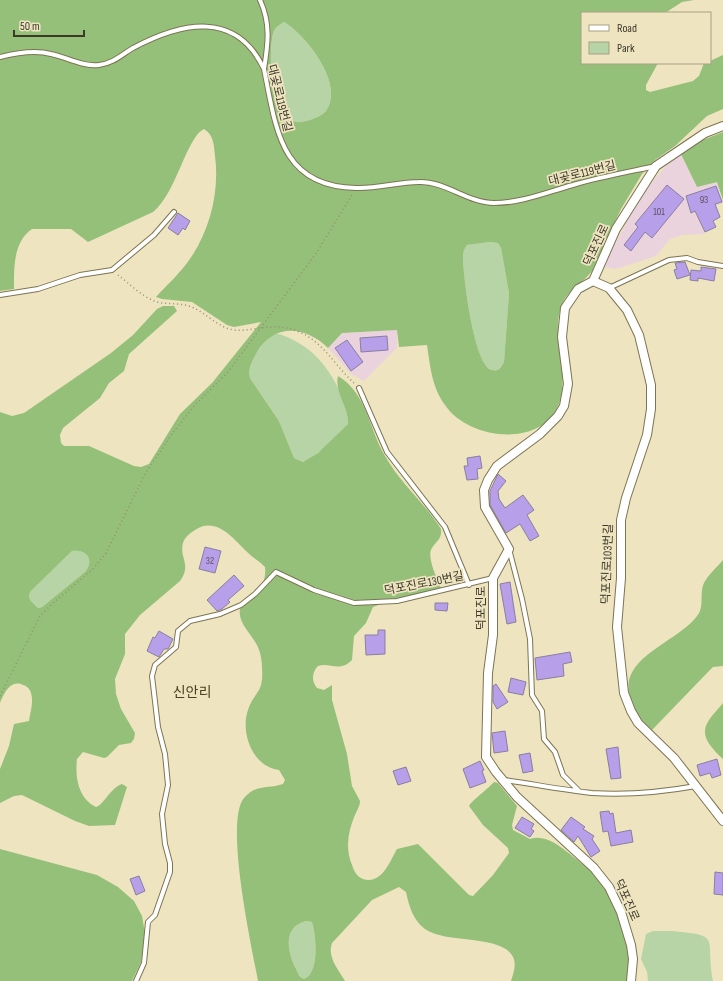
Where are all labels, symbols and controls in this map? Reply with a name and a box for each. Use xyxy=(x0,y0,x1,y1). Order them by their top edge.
scale bar xyxy=(14,12,84,38)
legend xyxy=(581,12,711,64)
text: 50 m xyxy=(20,19,40,34)
text: Road xyxy=(617,21,637,36)
text: Park xyxy=(617,41,635,56)
street label: 대곶로119번길 xyxy=(264,63,295,133)
street label: 대곶로119번길 xyxy=(547,158,617,189)
house number: 93 xyxy=(700,194,708,206)
house number: 101 xyxy=(653,206,665,218)
street label: 덕포진로 xyxy=(580,222,613,268)
street label: 덕포진로103번길 xyxy=(599,523,616,605)
house number: 32 xyxy=(206,555,214,567)
street label: 덕포진로130번길 xyxy=(383,568,465,599)
street label: 덕포진로 xyxy=(474,586,489,630)
district label: 신안리 xyxy=(173,684,211,701)
street label: 덕포진로 xyxy=(611,877,642,923)

